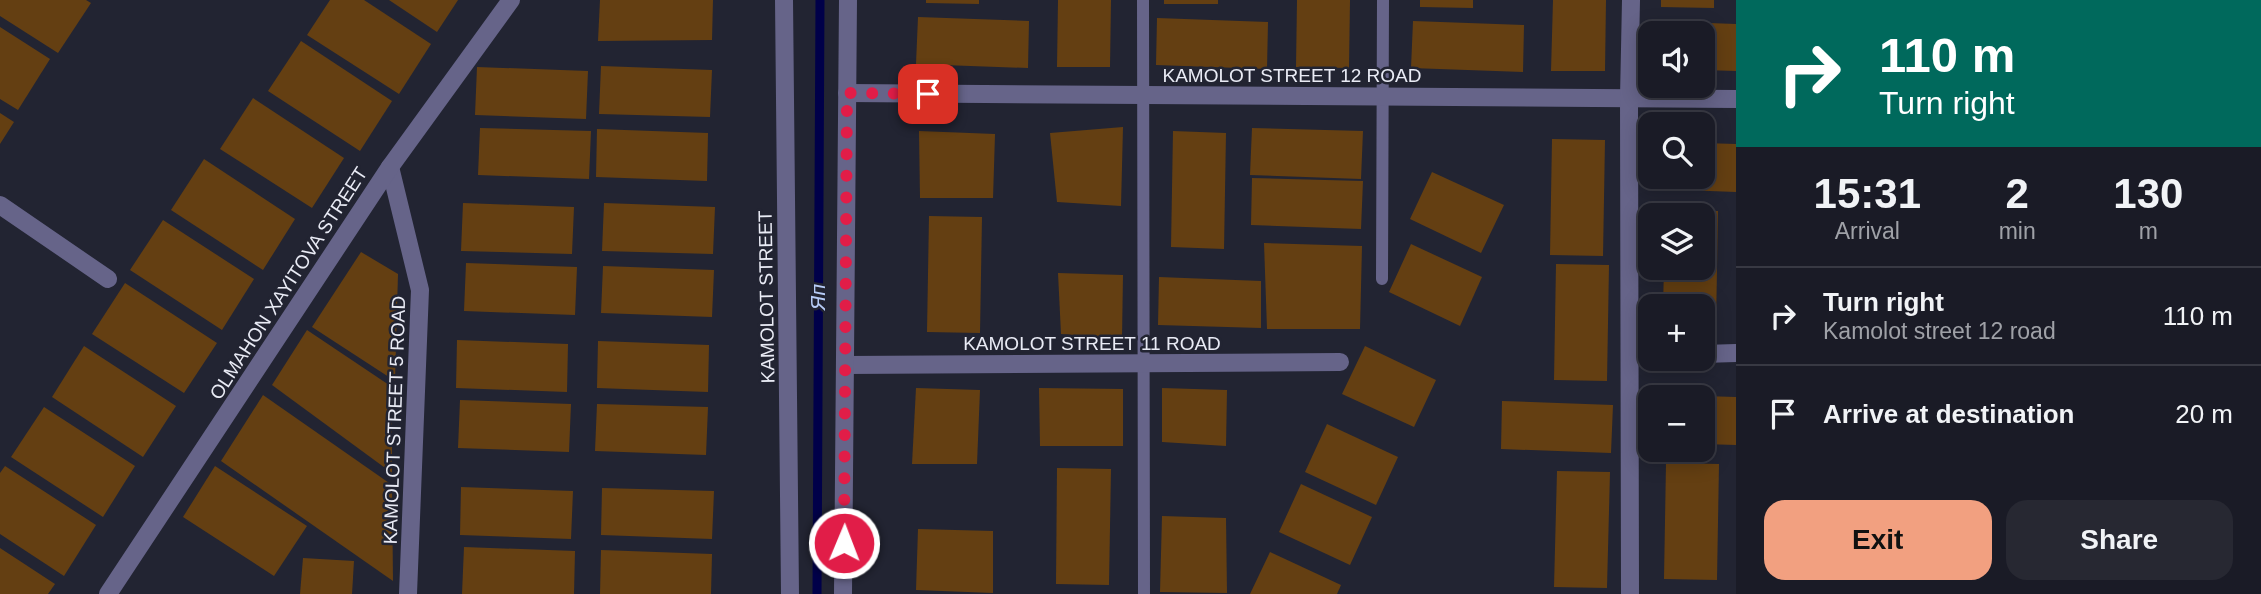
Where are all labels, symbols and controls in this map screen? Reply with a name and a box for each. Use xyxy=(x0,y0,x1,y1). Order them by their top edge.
map controls xyxy=(1638,21,1715,462)
button: sound xyxy=(1638,21,1715,98)
icon: right xyxy=(1764,28,1855,119)
text: 110 m xyxy=(1879,28,2015,82)
pin xyxy=(898,64,958,124)
street label: KAMOLOT STREET 12 ROAD xyxy=(1162,65,1422,86)
icon: arrive xyxy=(909,75,947,113)
text: Turn right xyxy=(1879,85,2015,121)
button: search xyxy=(1638,112,1715,189)
street label: OLMAHON XAYITOVA STREET xyxy=(205,163,372,403)
text: 15:31 xyxy=(1814,170,1921,217)
text: 2 xyxy=(2005,170,2029,217)
text: 130 xyxy=(2113,170,2183,217)
button: layers xyxy=(1638,203,1715,280)
street label: KAMOLOT STREET xyxy=(754,210,779,384)
text: Arrival xyxy=(1835,218,1900,244)
text: min xyxy=(1999,218,2036,244)
text: m xyxy=(2139,218,2158,244)
water label: Яп xyxy=(806,284,829,311)
text: Turn right xyxy=(1823,287,1944,317)
button: + xyxy=(1638,294,1715,371)
street label: KAMOLOT STREET 5 ROAD xyxy=(380,295,409,545)
icon: right xyxy=(1764,297,1802,335)
text: 110 m xyxy=(2163,301,2233,331)
text: Kamolot street 12 road xyxy=(1823,318,2056,344)
street label: KAMOLOT STREET 11 ROAD xyxy=(963,333,1221,354)
button: − xyxy=(1638,385,1715,462)
icon: arrive xyxy=(1764,395,1802,433)
text: Arrive at destination xyxy=(1823,399,2074,429)
text: 20 m xyxy=(2175,399,2233,429)
button: Exit xyxy=(1764,500,1992,580)
button: Share xyxy=(2006,500,2233,580)
position arrow xyxy=(807,506,881,580)

